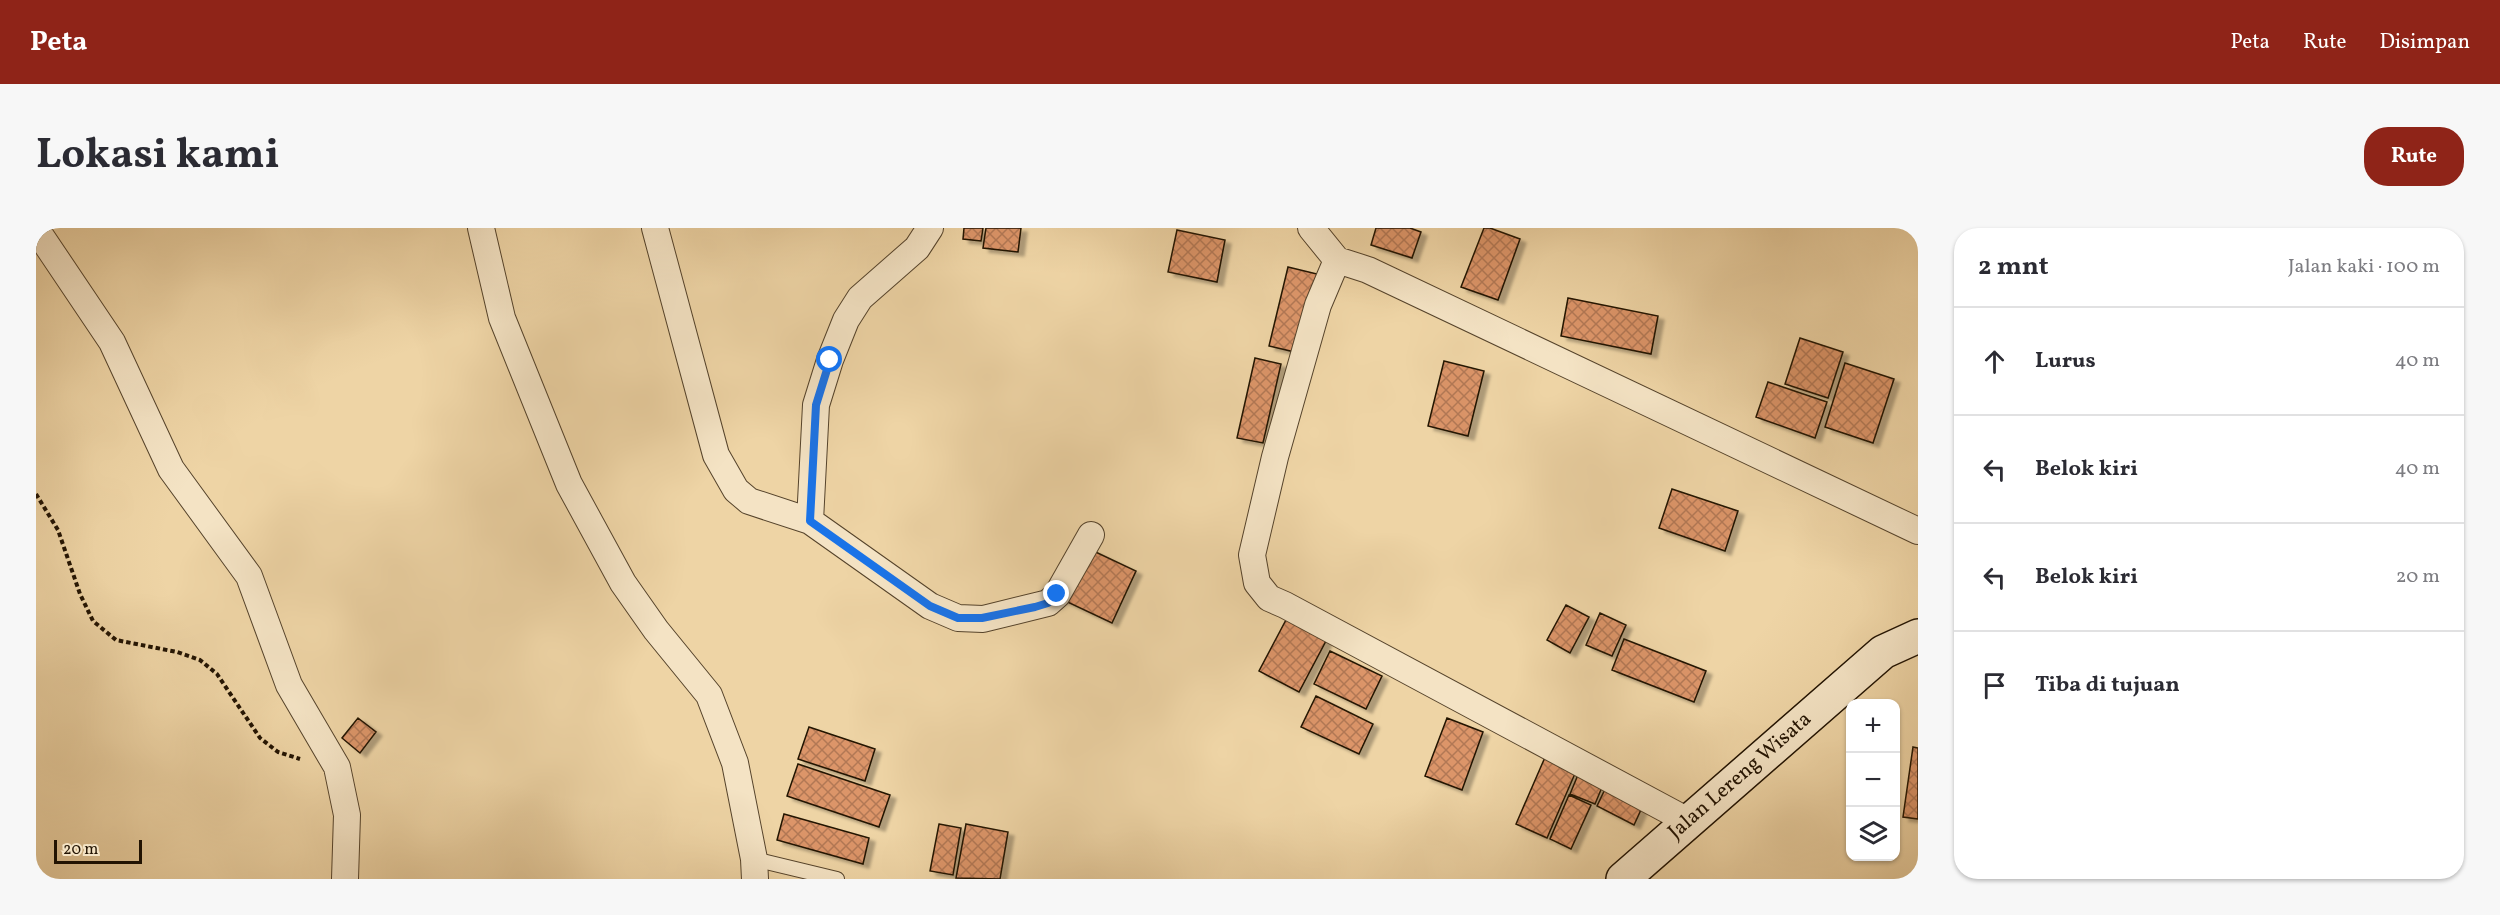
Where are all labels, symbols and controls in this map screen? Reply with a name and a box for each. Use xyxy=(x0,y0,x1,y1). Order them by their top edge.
text: Peta xyxy=(30,23,87,62)
text: Peta xyxy=(2231,28,2270,57)
text: Rute xyxy=(2303,28,2346,57)
text: Disimpan xyxy=(2379,28,2470,57)
text: Lokasi kami xyxy=(36,127,280,186)
button: Rute xyxy=(2364,127,2464,186)
text: 2 mnt xyxy=(1978,249,2049,285)
text: Jalan kaki · 100 m xyxy=(2288,253,2440,281)
icon: ahead xyxy=(1978,345,2011,378)
route start xyxy=(816,346,842,372)
text: Lurus xyxy=(2035,346,2096,377)
text: 40 m xyxy=(2395,347,2440,375)
icon: left xyxy=(1978,453,2011,486)
text: Belok kiri xyxy=(2035,454,2138,485)
text: 40 m xyxy=(2395,455,2440,483)
icon: left xyxy=(1978,561,2011,594)
text: Belok kiri xyxy=(2035,562,2138,593)
text: 20 m xyxy=(2396,563,2440,591)
route end xyxy=(1043,580,1069,606)
icon: arrive xyxy=(1978,669,2011,702)
text: Tiba di tujuan xyxy=(2035,670,2180,701)
map controls xyxy=(1846,699,1900,861)
button: + xyxy=(1846,699,1900,753)
street label: Jalan Lereng Wisata xyxy=(1662,705,1818,847)
button: − xyxy=(1846,753,1900,807)
button: layers xyxy=(1846,807,1900,861)
scale bar xyxy=(54,837,142,864)
text: 20 m xyxy=(63,839,98,861)

